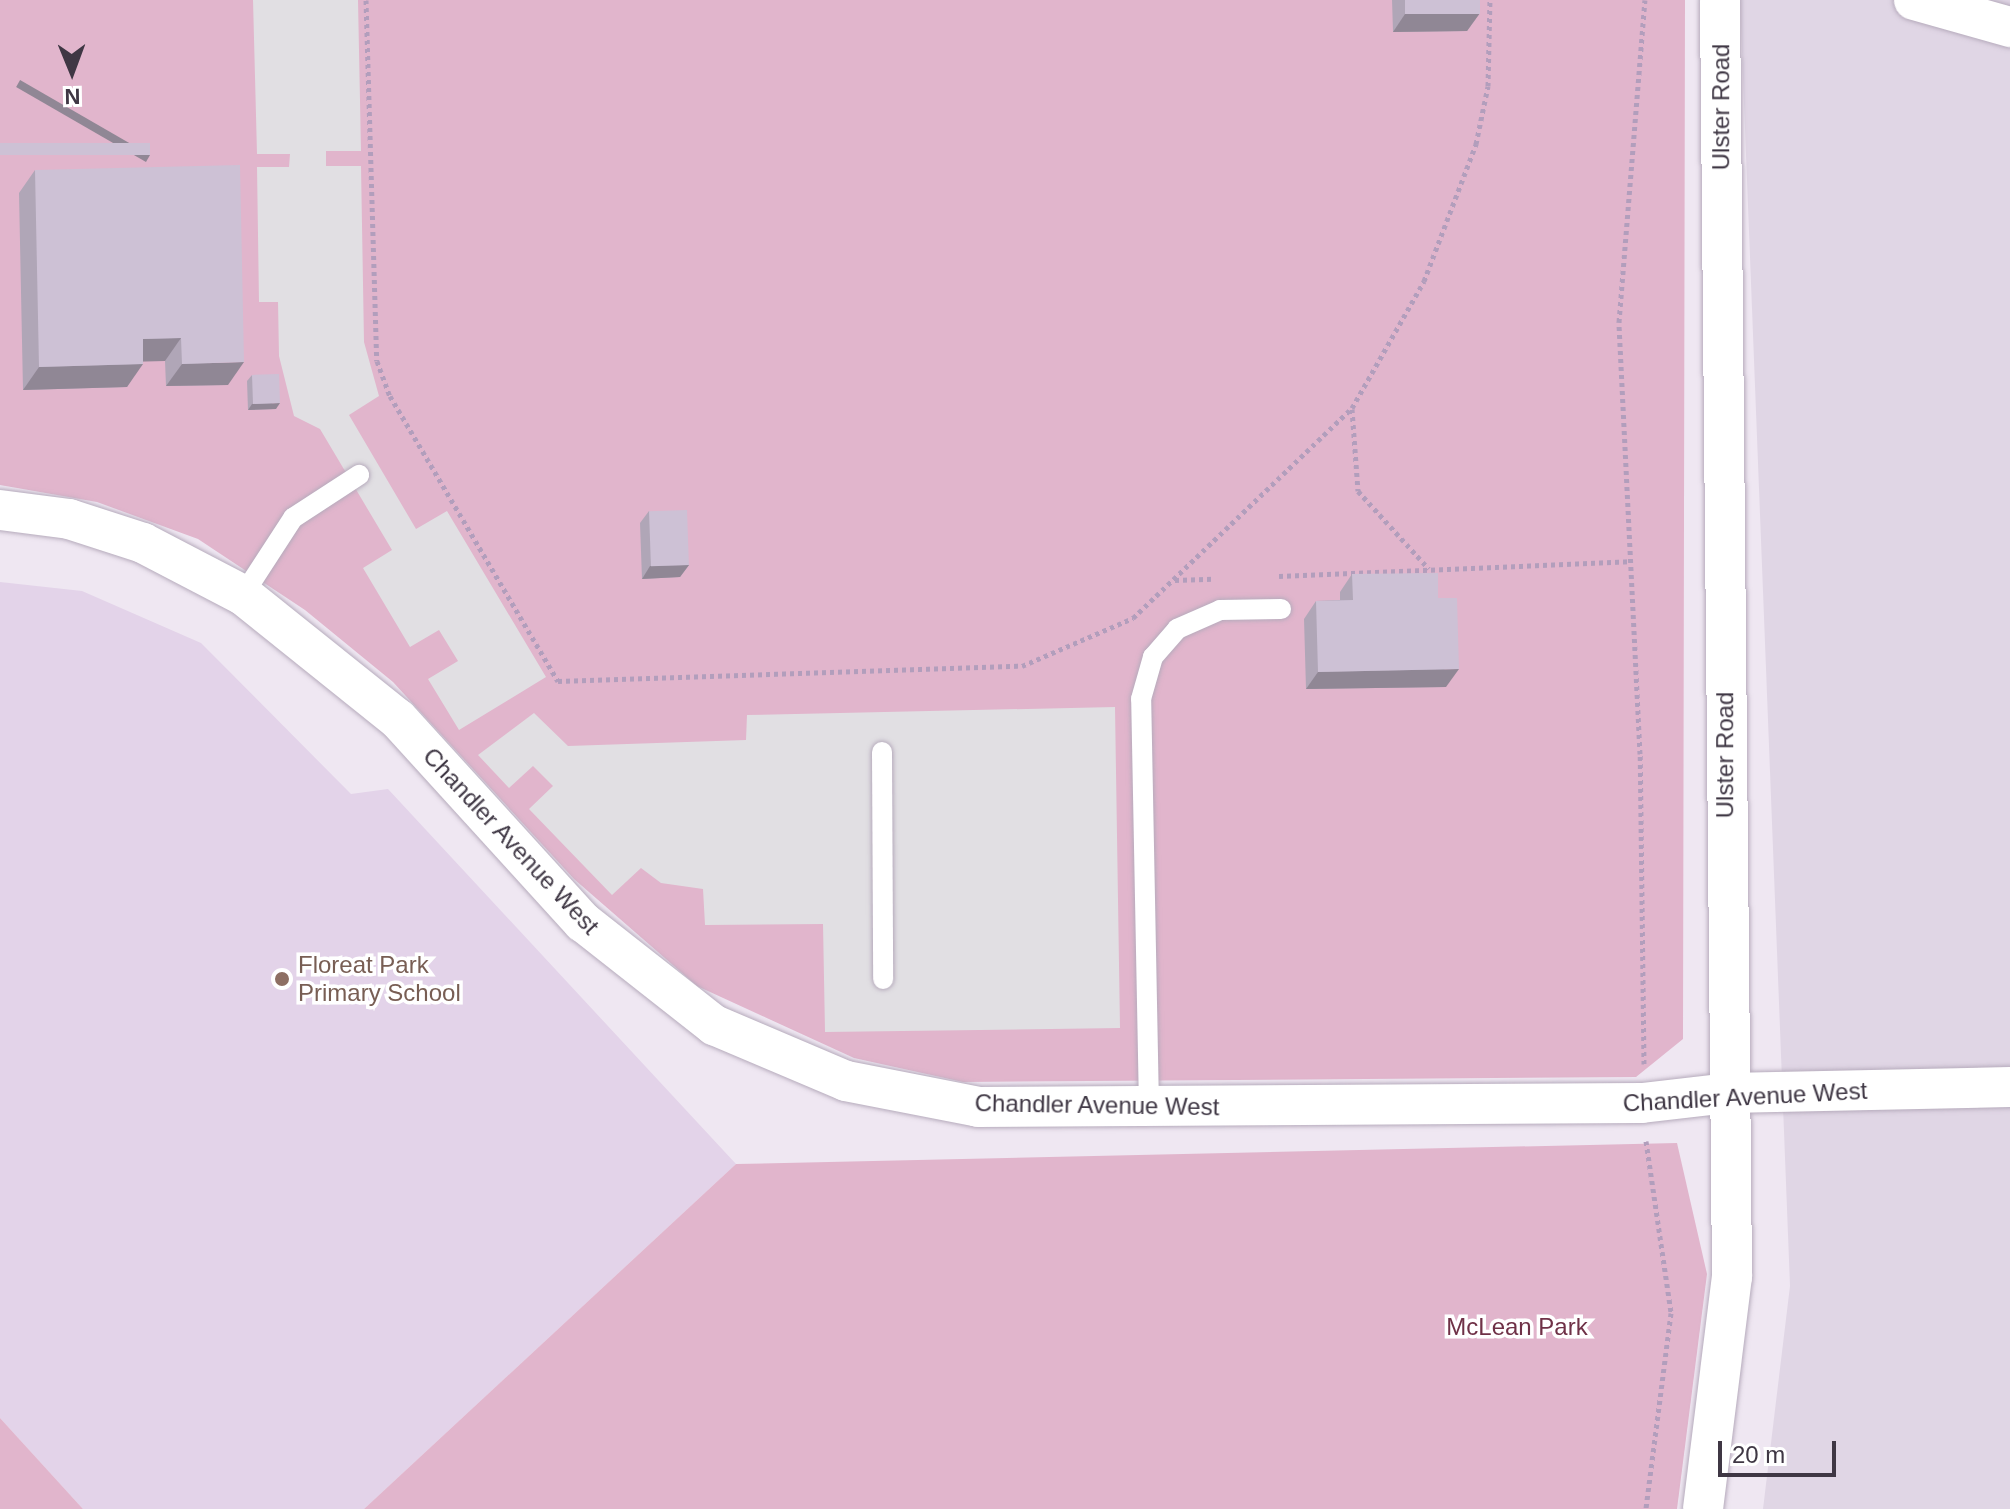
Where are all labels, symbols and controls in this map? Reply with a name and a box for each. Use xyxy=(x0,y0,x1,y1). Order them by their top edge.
north arrow xyxy=(32,32,112,112)
street label: Ulster Road xyxy=(1707,44,1735,170)
text: N xyxy=(64,84,81,109)
street label: Ulster Road xyxy=(1711,692,1739,818)
street label: Chandler Avenue West xyxy=(417,741,605,941)
place label: Floreat Park Primary School xyxy=(298,951,461,1007)
marker: Floreat Park Primary School xyxy=(273,970,291,988)
street label: Chandler Avenue West xyxy=(1621,1076,1869,1118)
street label: Chandler Avenue West xyxy=(974,1088,1220,1122)
park label: McLean Park xyxy=(1446,1313,1588,1341)
scale bar xyxy=(1722,1425,1840,1475)
text: 20 m xyxy=(1732,1441,1785,1468)

